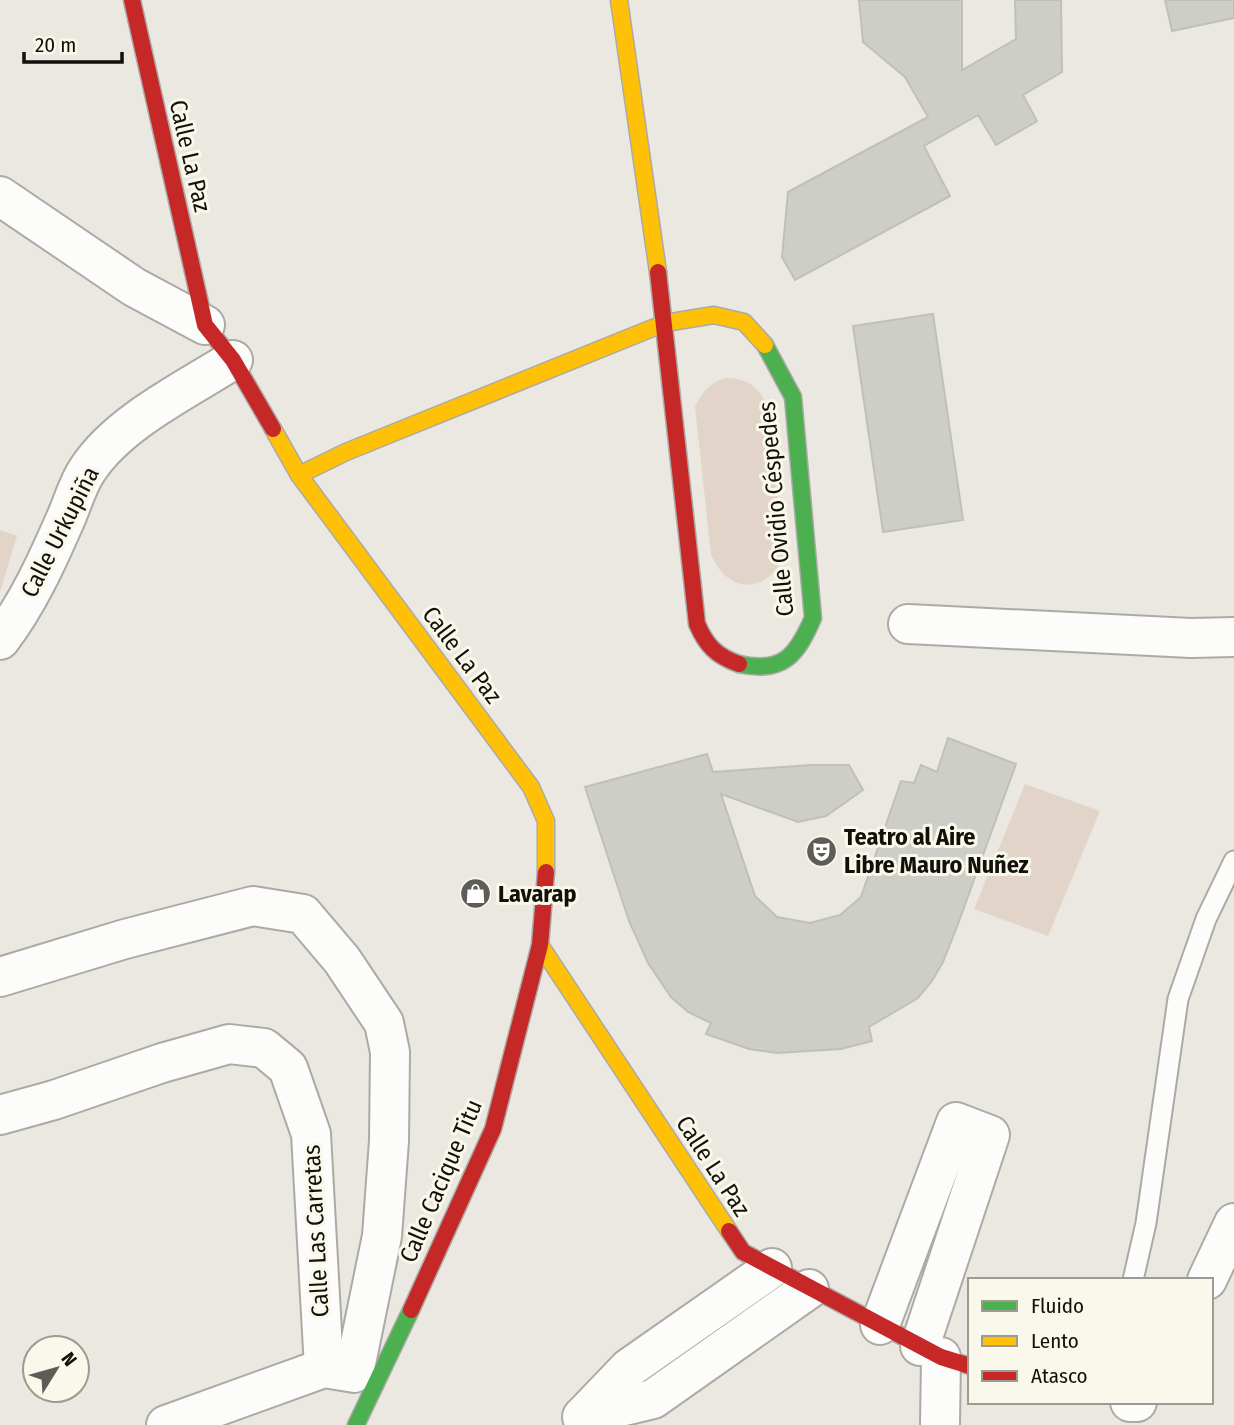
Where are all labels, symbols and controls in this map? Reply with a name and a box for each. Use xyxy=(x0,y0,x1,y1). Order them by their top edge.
scale bar xyxy=(24,21,122,65)
text: 20 m xyxy=(35,32,76,58)
street label: Calle La Paz xyxy=(164,97,216,215)
street label: Calle Ovidio Céspedes xyxy=(753,400,799,618)
street label: Calle Urkupiña xyxy=(15,462,105,602)
street label: Calle La Paz xyxy=(417,601,507,709)
place label: Teatro al Aire Libre Mauro Nuñez xyxy=(844,823,1029,879)
theatre icon: Teatro al Aire Libre Mauro Nuñez xyxy=(804,834,838,868)
shop icon: Lavarap xyxy=(458,877,492,911)
place label: Lavarap xyxy=(498,880,576,908)
street label: Calle Cacique Titu xyxy=(394,1095,488,1267)
street label: Calle La Paz xyxy=(670,1111,756,1221)
street label: Calle Las Carretas xyxy=(298,1144,334,1318)
legend xyxy=(968,1278,1213,1404)
text: Fluido xyxy=(1031,1293,1084,1319)
text: Lento xyxy=(1031,1328,1079,1354)
north arrow xyxy=(21,1334,91,1404)
text: N xyxy=(57,1348,82,1371)
text: Atasco xyxy=(1031,1363,1088,1389)

